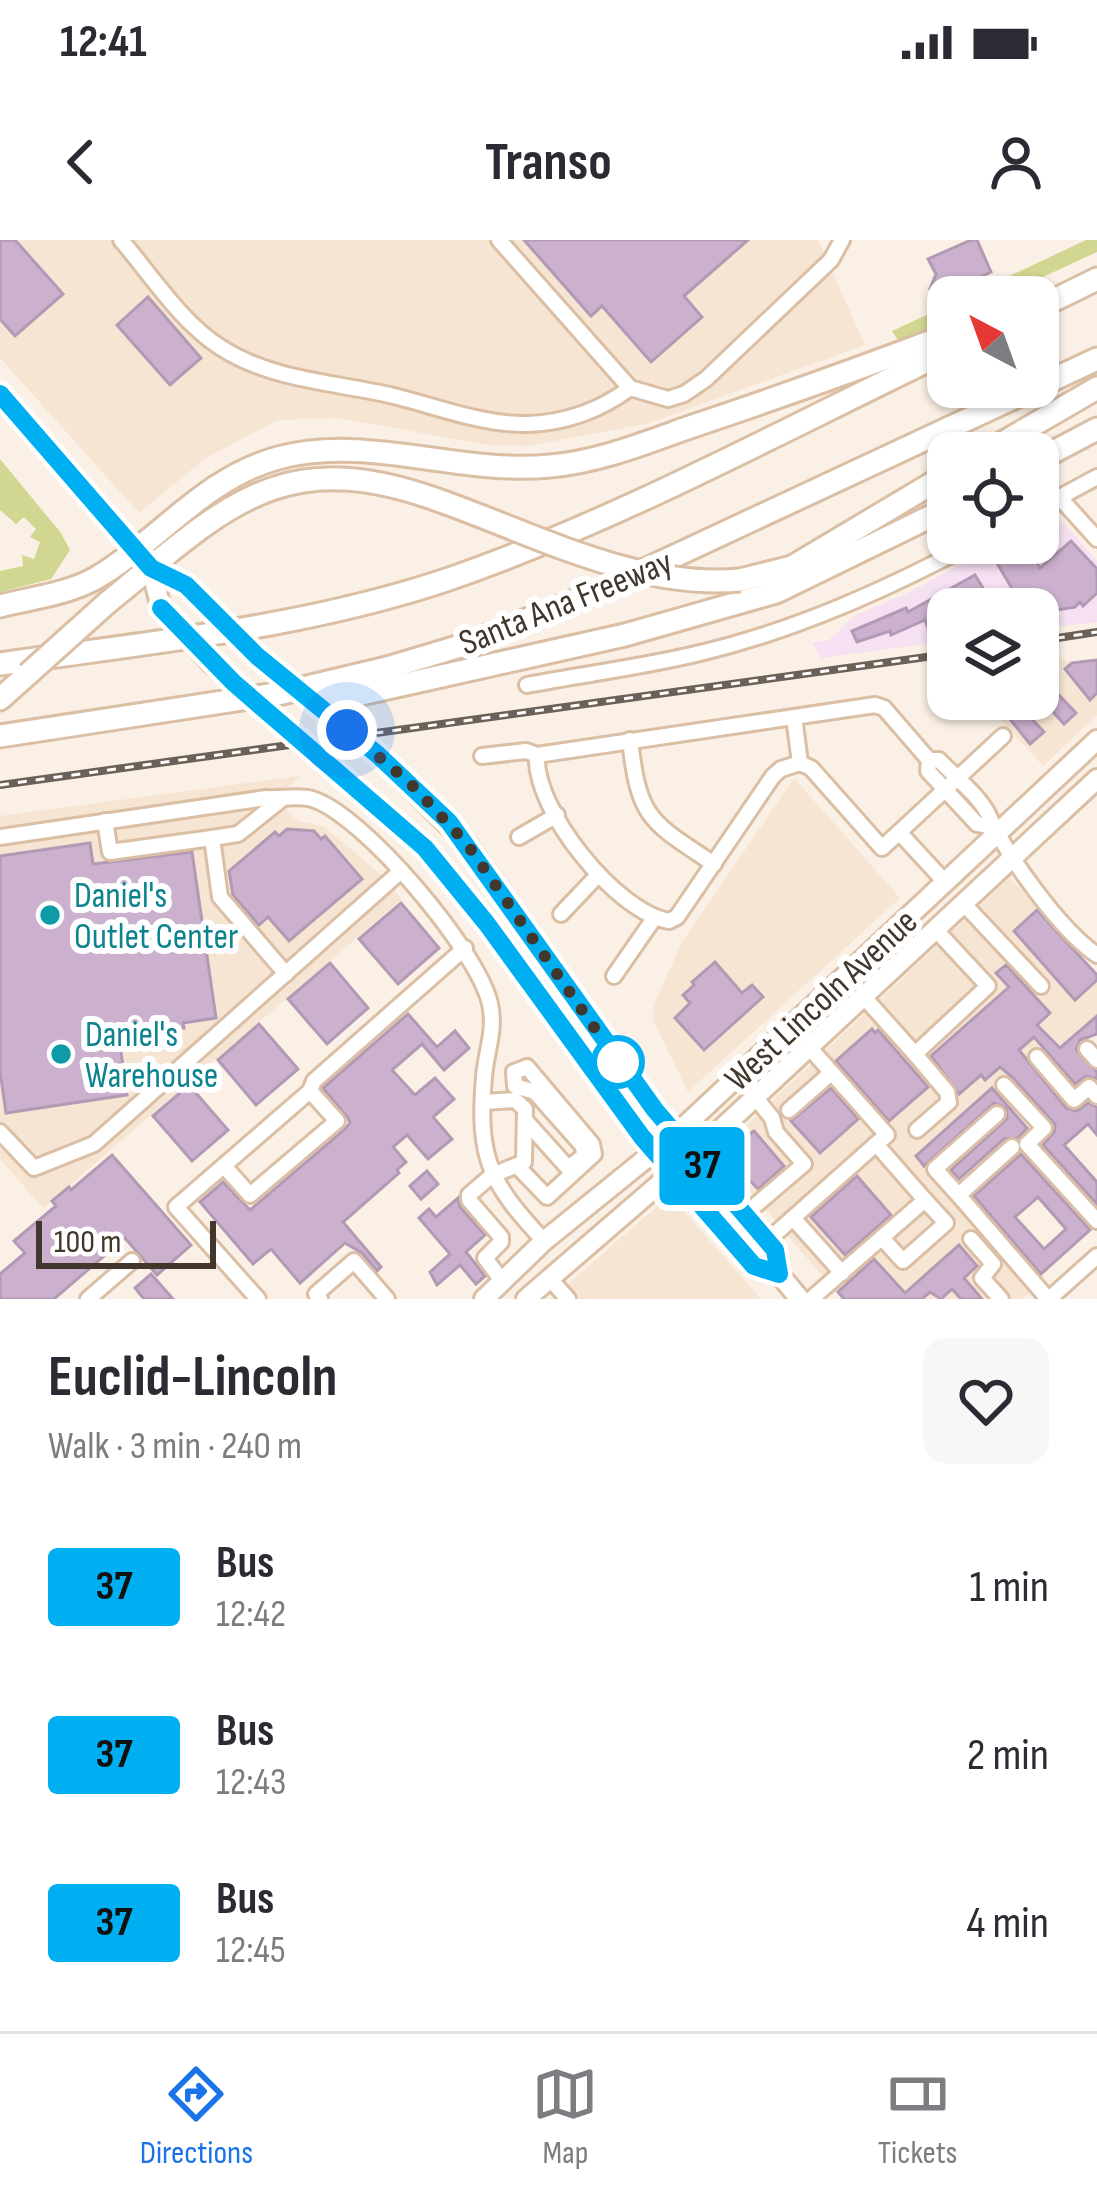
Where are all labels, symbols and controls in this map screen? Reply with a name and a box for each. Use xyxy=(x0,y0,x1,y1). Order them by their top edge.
text: 12:41 xyxy=(60,15,147,70)
icon: back xyxy=(48,129,114,195)
icon: person xyxy=(983,129,1049,195)
text: Transo xyxy=(485,130,612,195)
north arrow xyxy=(927,276,1059,408)
map controls xyxy=(927,276,1059,720)
button: locate xyxy=(927,432,1059,564)
street label: Santa Ana Freeway xyxy=(453,541,679,666)
button: layers xyxy=(927,588,1059,720)
your location xyxy=(317,700,377,760)
place label: Daniel's Outlet Center xyxy=(74,875,238,959)
street label: West Lincoln Avenue xyxy=(717,901,927,1101)
marker: Daniel's Outlet Center xyxy=(37,902,63,928)
place label: Daniel's Warehouse xyxy=(85,1014,218,1098)
unlabelled marker xyxy=(593,1037,643,1087)
marker: Daniel's Warehouse xyxy=(48,1041,74,1067)
line badge: 37 xyxy=(648,1127,756,1205)
text: 37 xyxy=(683,1140,721,1191)
scale bar xyxy=(36,1215,216,1268)
text: 100 m xyxy=(54,1222,121,1262)
button: heart xyxy=(923,1338,1049,1464)
text: Euclid-Lincoln xyxy=(48,1344,337,1412)
text: Walk · 3 min · 240 m xyxy=(48,1423,302,1470)
text: Bus xyxy=(216,1536,274,1591)
text: 1 min xyxy=(970,1560,1049,1615)
text: 37 xyxy=(95,1561,133,1612)
text: 12:42 xyxy=(216,1591,286,1638)
text: Bus xyxy=(216,1704,274,1759)
text: 2 min xyxy=(967,1728,1049,1783)
text: 37 xyxy=(95,1729,133,1780)
text: 12:43 xyxy=(216,1759,286,1806)
text: Bus xyxy=(216,1872,274,1927)
text: 4 min xyxy=(967,1896,1049,1951)
text: 37 xyxy=(95,1897,133,1948)
text: 12:45 xyxy=(216,1927,286,1974)
tab: Directions xyxy=(140,2061,253,2173)
tab: Map xyxy=(532,2061,598,2173)
tab: Tickets xyxy=(878,2061,957,2173)

